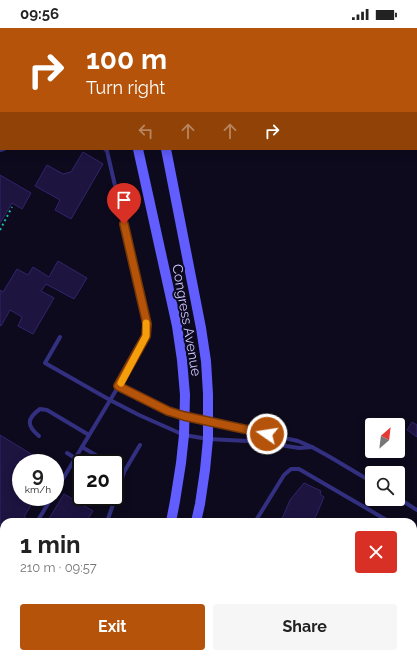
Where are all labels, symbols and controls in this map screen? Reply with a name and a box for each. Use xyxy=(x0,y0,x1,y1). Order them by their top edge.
text: 09:56 xyxy=(20,5,59,23)
text: 100 m xyxy=(86,43,167,76)
icon: right xyxy=(20,44,72,96)
text: Turn right xyxy=(86,77,165,98)
icon: left xyxy=(135,120,157,142)
icon: ahead xyxy=(177,120,199,142)
icon: ahead xyxy=(219,120,241,142)
icon: right xyxy=(261,120,283,142)
pin xyxy=(107,183,141,224)
icon: arrive xyxy=(113,189,135,211)
street label: Congress Avenue xyxy=(169,263,205,377)
position arrow xyxy=(246,413,288,455)
north arrow xyxy=(365,418,405,458)
map controls xyxy=(365,418,405,506)
speed limit sign: 20 xyxy=(72,454,124,506)
text: 9 xyxy=(32,463,44,487)
button: search xyxy=(365,466,405,506)
text: km/h xyxy=(25,484,51,495)
text: 1 min xyxy=(20,530,81,559)
button: close xyxy=(355,531,397,573)
text: 210 m · 09:57 xyxy=(20,560,97,575)
button: Exit xyxy=(20,604,205,650)
button: Share xyxy=(213,604,397,650)

